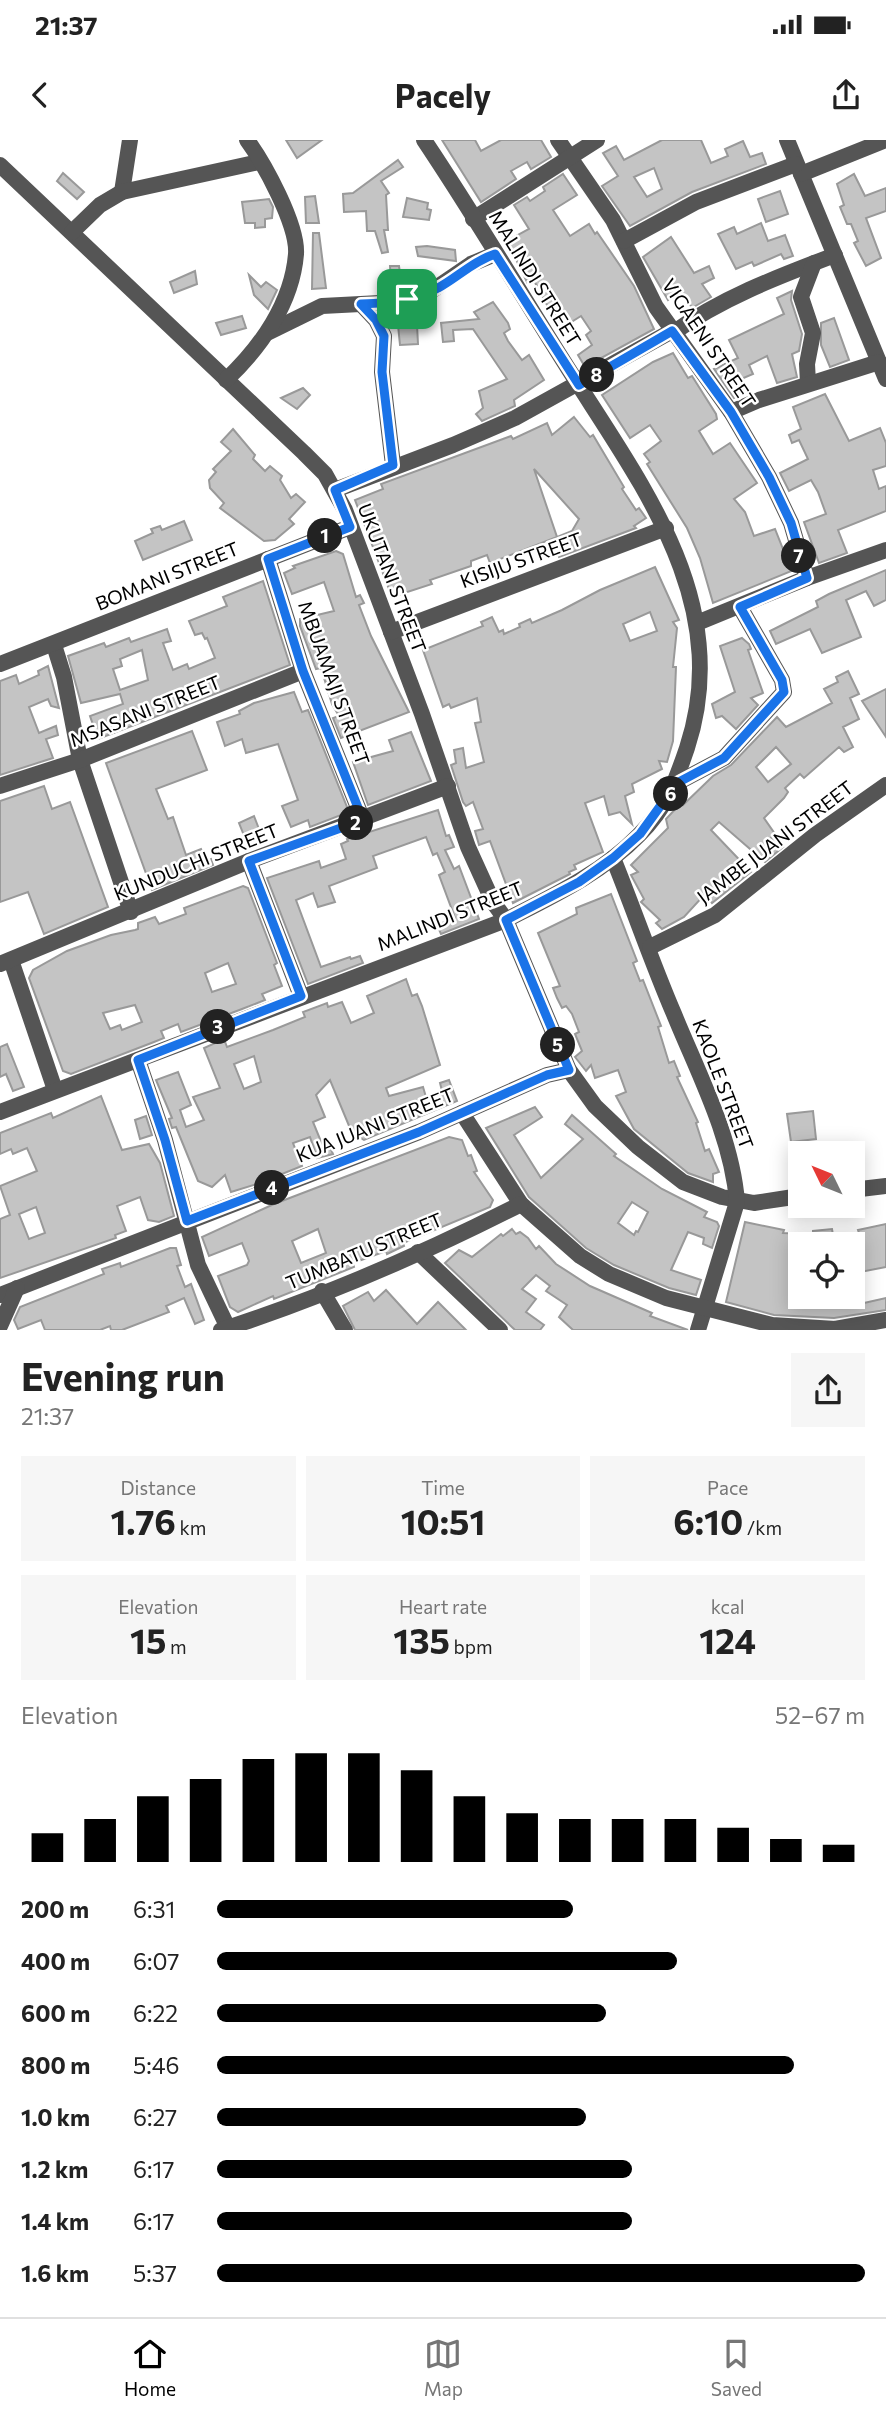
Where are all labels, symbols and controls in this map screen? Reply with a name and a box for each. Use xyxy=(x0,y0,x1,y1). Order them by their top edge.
text: 21:37 xyxy=(35,9,98,40)
text: Pacely xyxy=(395,75,491,115)
icon: back xyxy=(21,76,59,114)
icon: share xyxy=(827,76,865,114)
street label: MALINDI STREET xyxy=(485,206,586,350)
pin xyxy=(377,269,437,329)
street label: VIGAENI STREET xyxy=(658,274,761,412)
icon: arrive xyxy=(388,280,426,318)
pin: 8 xyxy=(580,358,614,392)
text: 8 xyxy=(591,363,602,386)
street label: UKUTANI STREET xyxy=(353,500,432,656)
pin: 1 xyxy=(308,518,342,554)
text: 1 xyxy=(320,524,329,547)
street label: KISIJU STREET xyxy=(457,527,585,592)
street label: BOMANI STREET xyxy=(92,536,242,615)
pin: 7 xyxy=(782,538,816,574)
text: 7 xyxy=(793,544,804,567)
street label: MBUAMAJI STREET xyxy=(294,598,375,768)
street label: MSASANI STREET xyxy=(66,670,224,751)
street label: JAMBE JUANI STREET xyxy=(692,775,857,908)
pin: 6 xyxy=(654,776,688,812)
text: 6 xyxy=(665,782,676,805)
pin: 2 xyxy=(338,806,374,840)
text: 2 xyxy=(350,811,361,834)
street label: KUNDUCHI STREET xyxy=(110,818,282,905)
street label: MALINDI STREET xyxy=(374,876,526,955)
pin: 3 xyxy=(200,1010,235,1044)
text: 3 xyxy=(212,1015,223,1038)
street label: KAOLE STREET xyxy=(688,1016,759,1152)
pin: 5 xyxy=(540,1028,576,1062)
text: 5 xyxy=(552,1033,563,1056)
street label: KUA JUANI STREET xyxy=(292,1082,457,1167)
north arrow xyxy=(788,1141,864,1218)
map controls xyxy=(788,1141,865,1309)
pin: 4 xyxy=(254,1170,290,1206)
text: 4 xyxy=(266,1176,277,1199)
street label: TUMBATU STREET xyxy=(282,1207,446,1294)
button: locate xyxy=(788,1232,865,1309)
text: Evening run xyxy=(21,1352,225,1399)
button: share xyxy=(791,1353,865,1427)
text: 21:37 xyxy=(21,1402,74,1430)
text: Distance xyxy=(121,1476,196,1499)
text: Time xyxy=(421,1476,465,1499)
text: Pace xyxy=(707,1476,748,1499)
text: 1.76 xyxy=(110,1499,176,1542)
text: 10:51 xyxy=(401,1499,485,1542)
text: 6:10 xyxy=(673,1499,743,1542)
text: km xyxy=(176,1516,206,1539)
text: /km xyxy=(743,1516,782,1539)
text: Elevation xyxy=(118,1595,198,1618)
text: Heart rate xyxy=(399,1595,487,1618)
text: kcal xyxy=(711,1595,745,1618)
text: 15 xyxy=(130,1618,166,1661)
text: 135 xyxy=(393,1618,450,1661)
text: 124 xyxy=(699,1618,756,1661)
text: m xyxy=(166,1635,187,1658)
text: bpm xyxy=(450,1635,493,1658)
text: Elevation xyxy=(21,1701,118,1729)
text: 52–67 m xyxy=(775,1701,865,1729)
text: 200 m xyxy=(21,1895,89,1923)
text: 6:31 xyxy=(133,1895,175,1923)
text: 400 m xyxy=(21,1947,90,1975)
text: 6:07 xyxy=(133,1947,179,1975)
text: 600 m xyxy=(21,1999,90,2027)
text: 6:22 xyxy=(133,1999,178,2027)
text: 800 m xyxy=(21,2051,90,2079)
text: 5:46 xyxy=(133,2051,179,2079)
text: 1.0 km xyxy=(21,2103,90,2131)
text: 6:27 xyxy=(133,2103,177,2131)
text: 1.2 km xyxy=(21,2155,88,2183)
text: 6:17 xyxy=(133,2155,174,2183)
text: 1.4 km xyxy=(21,2207,89,2235)
text: 6:17 xyxy=(133,2207,174,2235)
text: 1.6 km xyxy=(21,2259,89,2287)
text: 5:37 xyxy=(133,2259,177,2287)
tab: Home xyxy=(124,2335,176,2400)
tab: Map xyxy=(424,2335,463,2400)
tab: Saved xyxy=(711,2335,762,2400)

